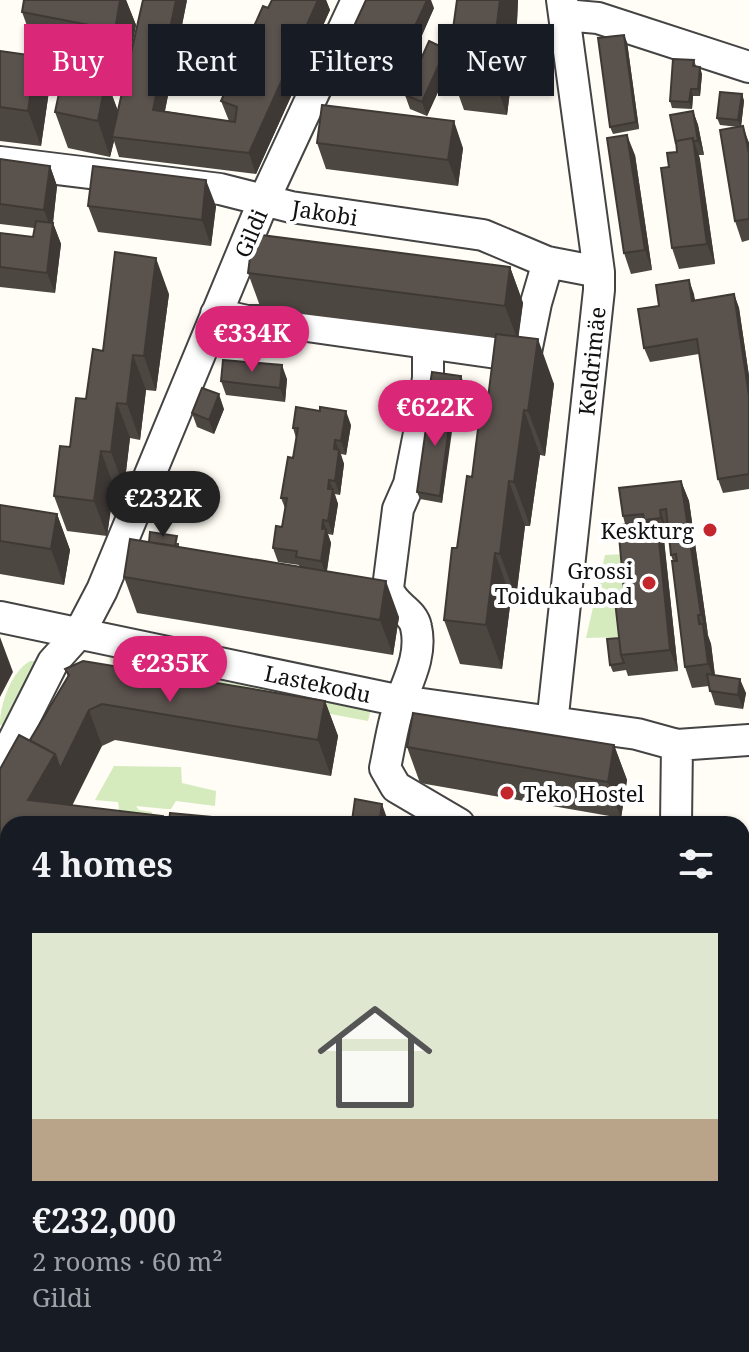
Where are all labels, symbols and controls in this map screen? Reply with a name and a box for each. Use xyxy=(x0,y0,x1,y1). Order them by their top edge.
chip: Buy xyxy=(24,24,132,96)
chip: Rent xyxy=(148,24,265,96)
chip: Filters xyxy=(281,24,422,96)
chip: New xyxy=(438,24,554,96)
street label: Jakobi xyxy=(289,192,360,232)
street label: Gildi xyxy=(226,204,274,262)
street label: Keldrimäe xyxy=(570,305,612,417)
pin: €334K xyxy=(196,306,308,374)
text: €334K xyxy=(213,314,291,350)
pin: €622K xyxy=(379,380,491,448)
text: €622K xyxy=(396,388,474,424)
pin: €232K xyxy=(107,471,219,539)
text: €232K xyxy=(124,479,202,515)
place label: Keskturg xyxy=(601,515,694,545)
marker: Keskturg xyxy=(701,521,719,539)
place label: Grossi Toidukaubad xyxy=(495,555,633,610)
marker: Grossi Toidukaubad xyxy=(640,574,658,592)
pin: €235K xyxy=(114,636,226,704)
text: €235K xyxy=(131,644,209,680)
street label: Lastekodu xyxy=(262,657,374,709)
place label: Teko Hostel xyxy=(523,778,645,808)
marker: Teko Hostel xyxy=(498,784,516,802)
text: 4 homes xyxy=(32,841,173,887)
icon: filters xyxy=(674,842,718,886)
icon: home xyxy=(303,985,447,1129)
text: €232,000 xyxy=(32,1197,176,1243)
text: 2 rooms · 60 m² xyxy=(32,1243,223,1279)
text: Gildi xyxy=(32,1279,91,1315)

